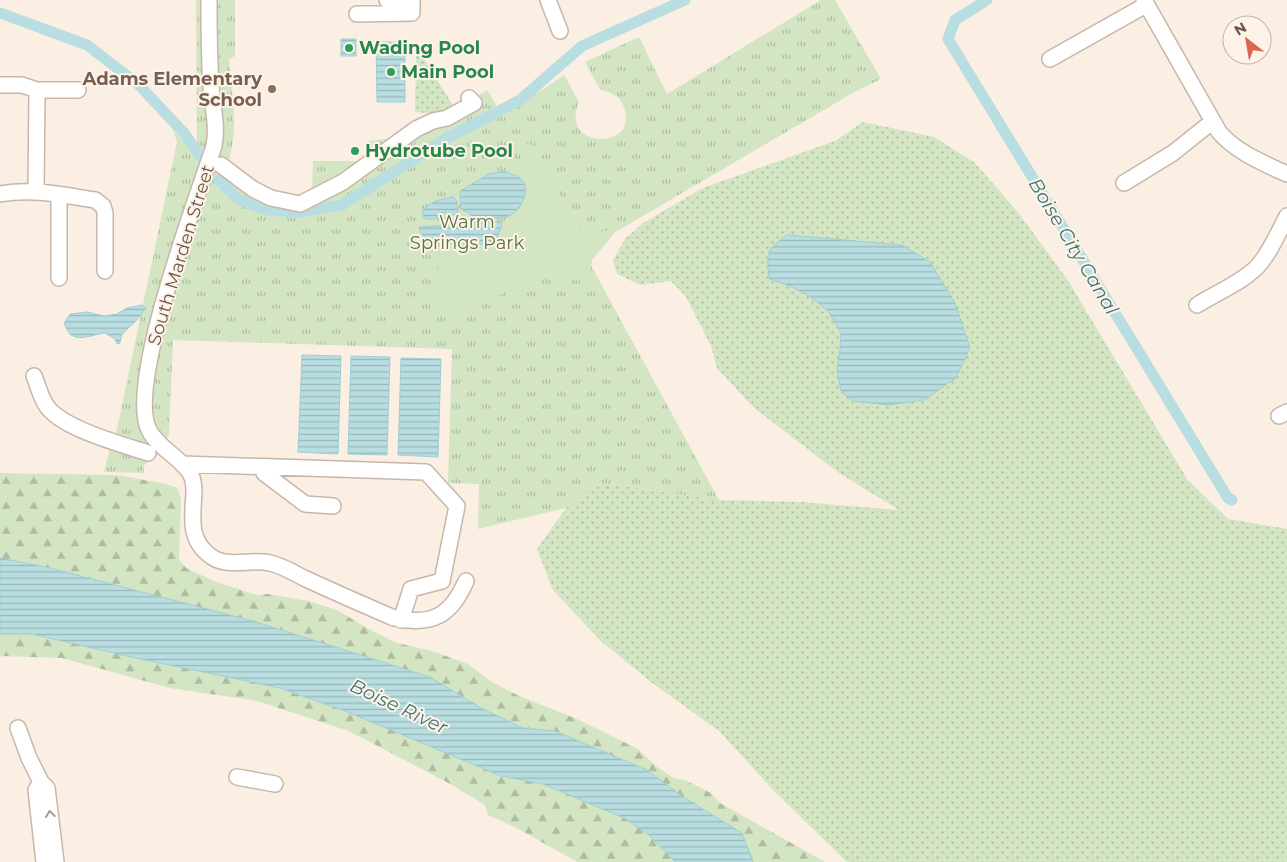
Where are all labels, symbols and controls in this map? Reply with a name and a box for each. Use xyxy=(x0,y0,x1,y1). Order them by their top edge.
north arrow xyxy=(1222,15,1272,65)
text: N xyxy=(1231,18,1250,39)
place label: Wading Pool xyxy=(359,37,480,59)
marker: Wading Pool xyxy=(343,42,355,54)
place label: Main Pool xyxy=(401,61,494,83)
marker: Main Pool xyxy=(385,66,397,78)
place label: Adams Elementary School xyxy=(81,68,262,111)
marker: Adams Elementary School xyxy=(266,83,278,95)
place label: Hydrotube Pool xyxy=(365,140,513,162)
marker: Hydrotube Pool xyxy=(349,145,361,157)
street label: South Marden Street xyxy=(143,162,219,348)
water label: Boise City Canal xyxy=(1024,174,1124,319)
park label: Warm Springs Park xyxy=(410,211,524,254)
water label: Boise River xyxy=(346,674,452,739)
one-way arrow xyxy=(45,809,56,817)

